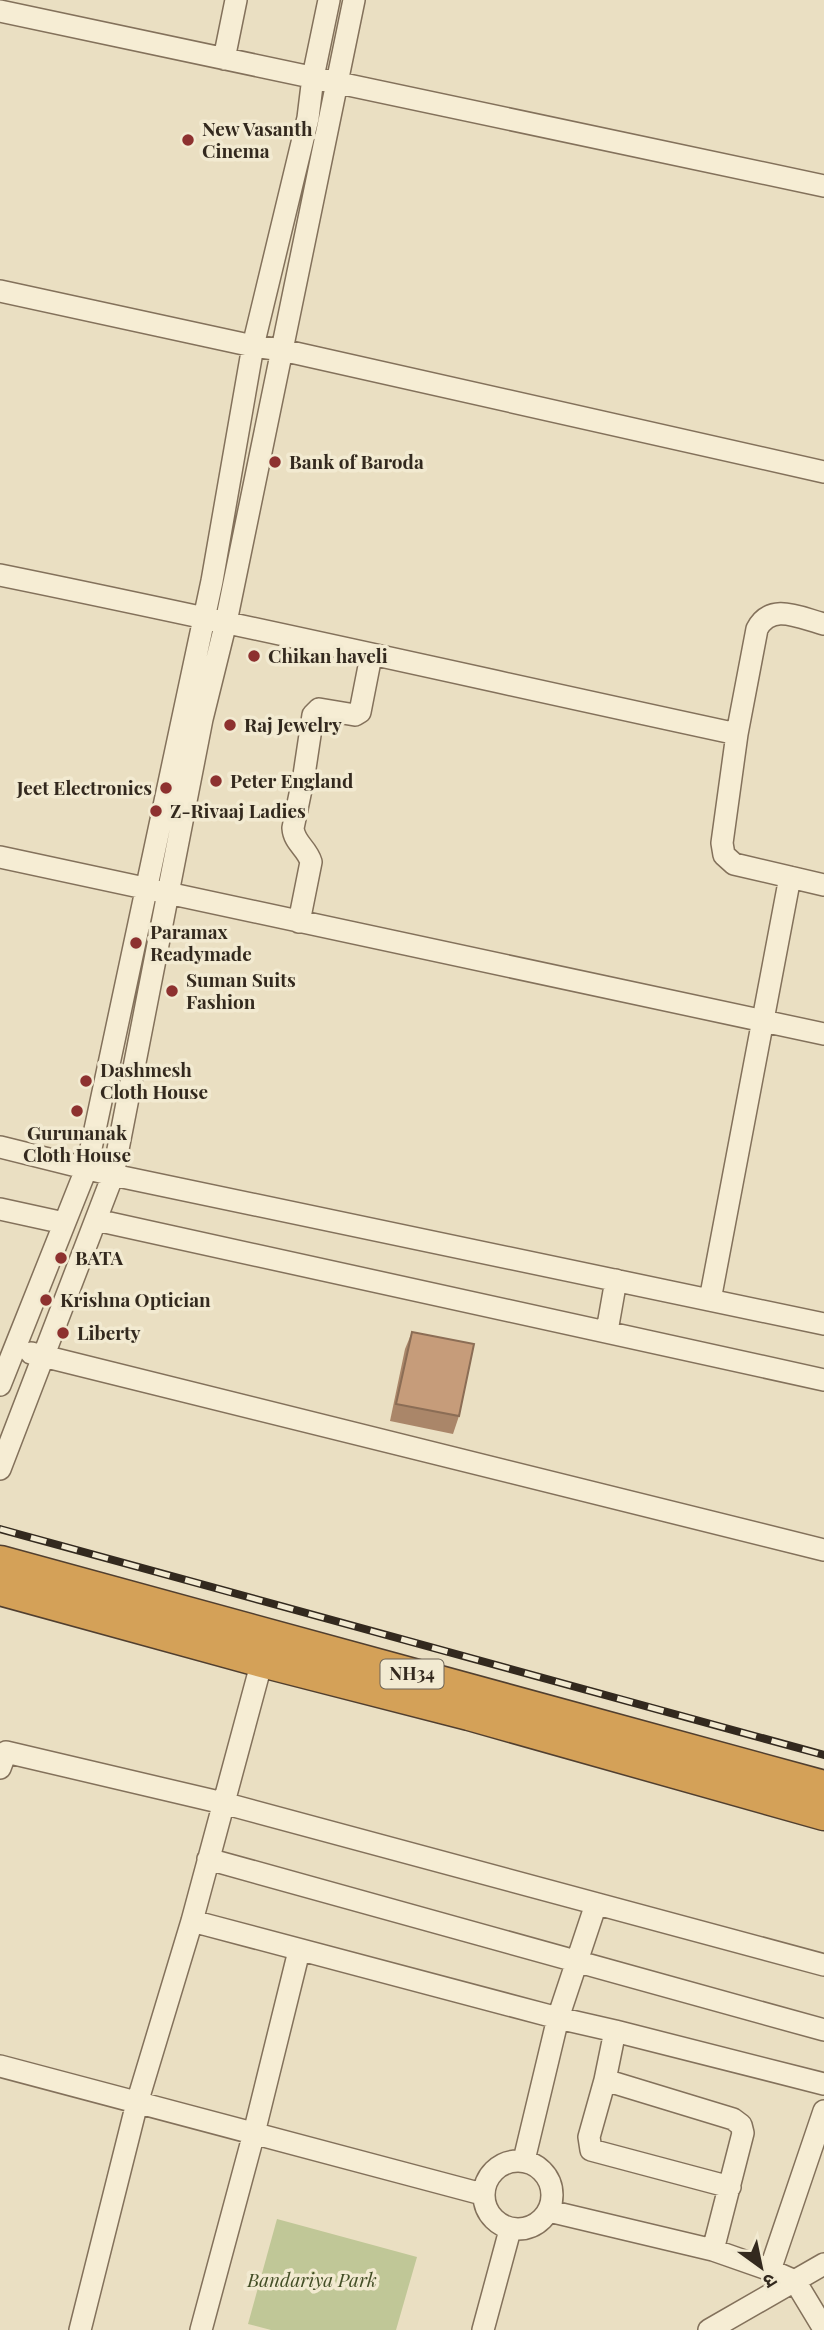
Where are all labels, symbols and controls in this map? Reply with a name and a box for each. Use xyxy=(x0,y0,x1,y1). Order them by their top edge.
place label: New Vasanth Cinema xyxy=(202,115,313,163)
marker: New Vasanth Cinema xyxy=(180,132,196,148)
place label: Bank of Baroda xyxy=(289,448,424,474)
marker: Bank of Baroda xyxy=(267,454,283,470)
place label: Chikan haveli xyxy=(268,642,388,668)
marker: Chikan haveli xyxy=(246,648,262,664)
place label: Raj Jewelry xyxy=(244,711,342,737)
marker: Raj Jewelry xyxy=(222,717,238,733)
place label: Peter England xyxy=(230,767,354,793)
marker: Peter England xyxy=(208,773,224,789)
place label: Jeet Electronics xyxy=(16,774,152,800)
marker: Jeet Electronics xyxy=(158,780,174,796)
place label: Z-Rivaaj Ladies xyxy=(170,797,306,823)
marker: Z-Rivaaj Ladies xyxy=(148,803,164,819)
place label: Paramax Readymade xyxy=(150,918,252,966)
marker: Paramax Readymade xyxy=(128,935,144,951)
place label: Suman Suits Fashion xyxy=(186,966,296,1014)
marker: Suman Suits Fashion xyxy=(164,983,180,999)
place label: Dashmesh Cloth House xyxy=(100,1056,208,1104)
marker: Dashmesh Cloth House xyxy=(78,1073,94,1089)
marker: Gurunanak Cloth House xyxy=(69,1103,85,1119)
place label: Gurunanak Cloth House xyxy=(23,1119,131,1167)
place label: BATA xyxy=(75,1244,123,1270)
marker: BATA xyxy=(53,1250,69,1266)
place label: Krishna Optician xyxy=(60,1286,211,1312)
marker: Krishna Optician xyxy=(38,1292,54,1308)
place label: Liberty xyxy=(77,1319,141,1345)
marker: Liberty xyxy=(55,1325,71,1341)
road number: NH34 xyxy=(380,1660,444,1688)
north arrow xyxy=(726,2232,796,2302)
park label: Bandariya Park xyxy=(246,2266,377,2292)
text: उ xyxy=(758,2268,783,2297)

